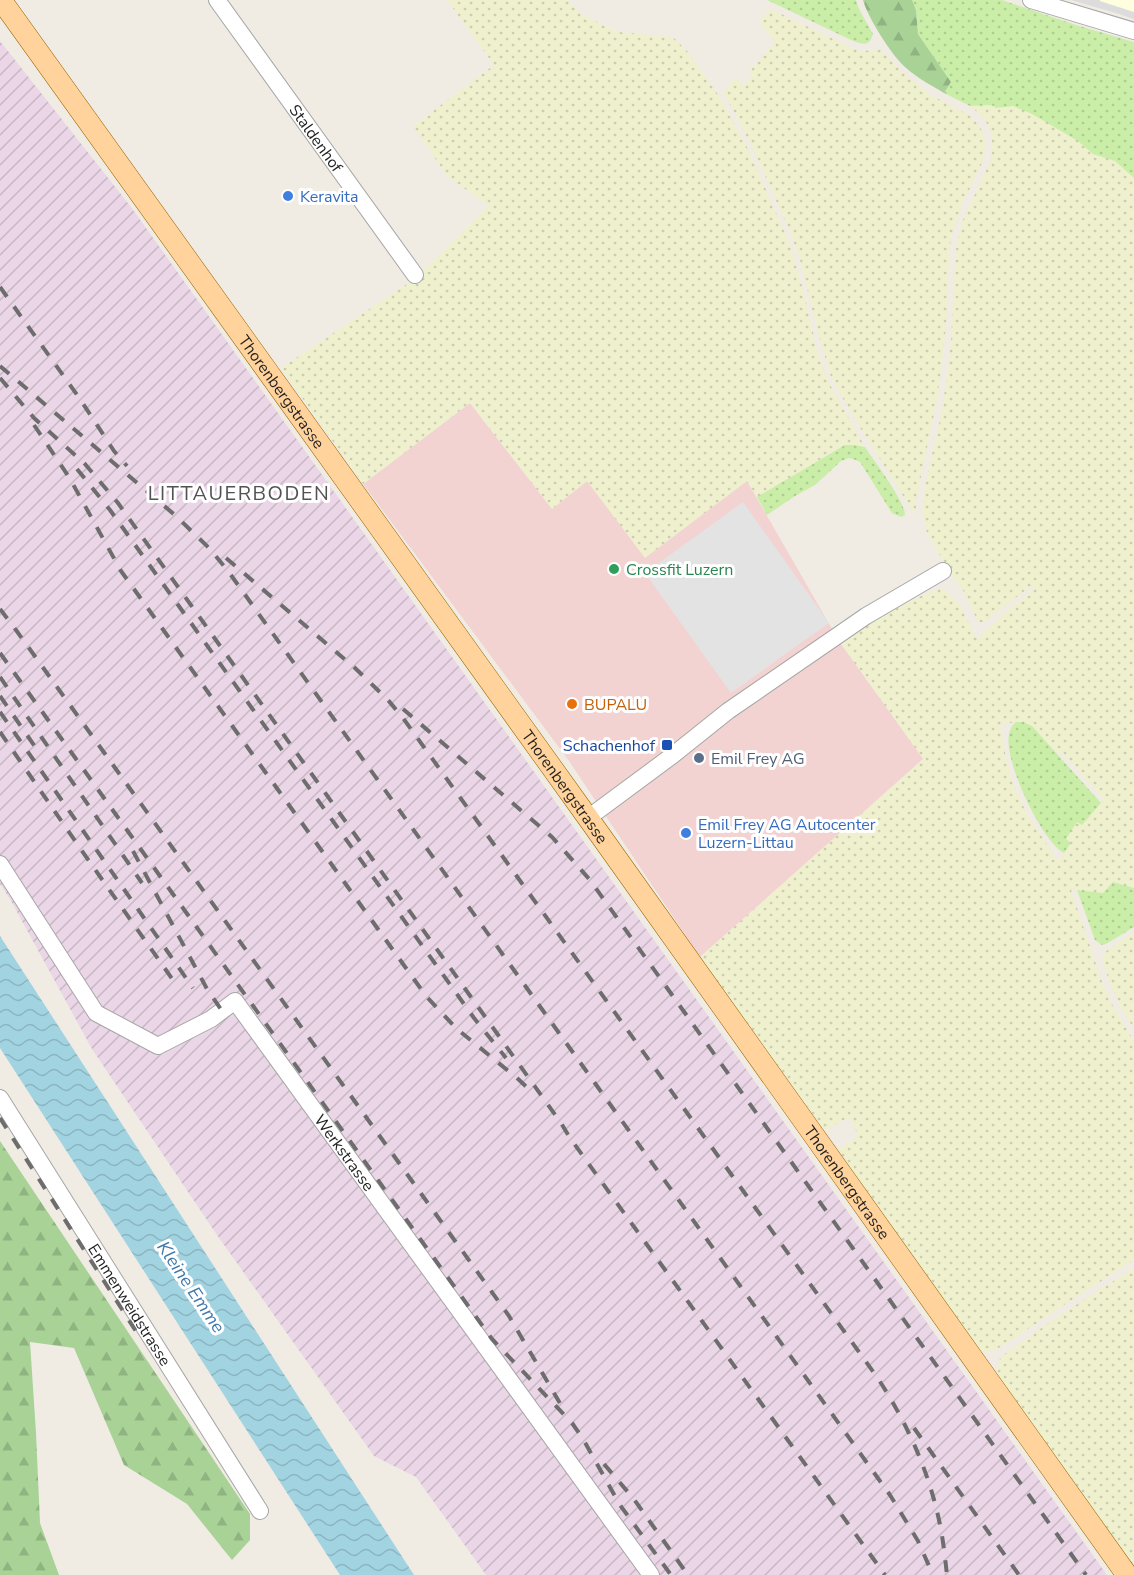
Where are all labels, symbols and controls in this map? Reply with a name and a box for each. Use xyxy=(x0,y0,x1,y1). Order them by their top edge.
street label: Staldenhof xyxy=(284,100,348,177)
place label: Keravita xyxy=(300,186,358,208)
marker: Keravita xyxy=(281,189,295,203)
street label: Thorenbergstrasse xyxy=(233,331,330,453)
district label: LITTAUERBODEN xyxy=(148,480,330,507)
place label: Crossfit Luzern xyxy=(626,559,733,581)
marker: Crossfit Luzern xyxy=(607,562,621,576)
place label: BUPALU xyxy=(584,694,647,716)
marker: BUPALU xyxy=(565,697,579,711)
street label: Thorenbergstrasse xyxy=(516,726,613,848)
place label: Schachenhof xyxy=(563,735,656,757)
marker: Schachenhof xyxy=(660,738,674,752)
place label: Emil Frey AG xyxy=(711,748,805,770)
marker: Emil Frey AG xyxy=(692,751,706,765)
place label: Emil Frey AG Autocenter Luzern-Littau xyxy=(698,814,876,854)
marker: Emil Frey AG Autocenter Luzern-Littau xyxy=(679,826,693,840)
street label: Werkstrasse xyxy=(309,1110,379,1196)
street label: Thorenbergstrasse xyxy=(798,1121,895,1244)
water label: Kleine Emme xyxy=(152,1237,231,1338)
street label: Emmenweidstrasse xyxy=(82,1240,176,1370)

